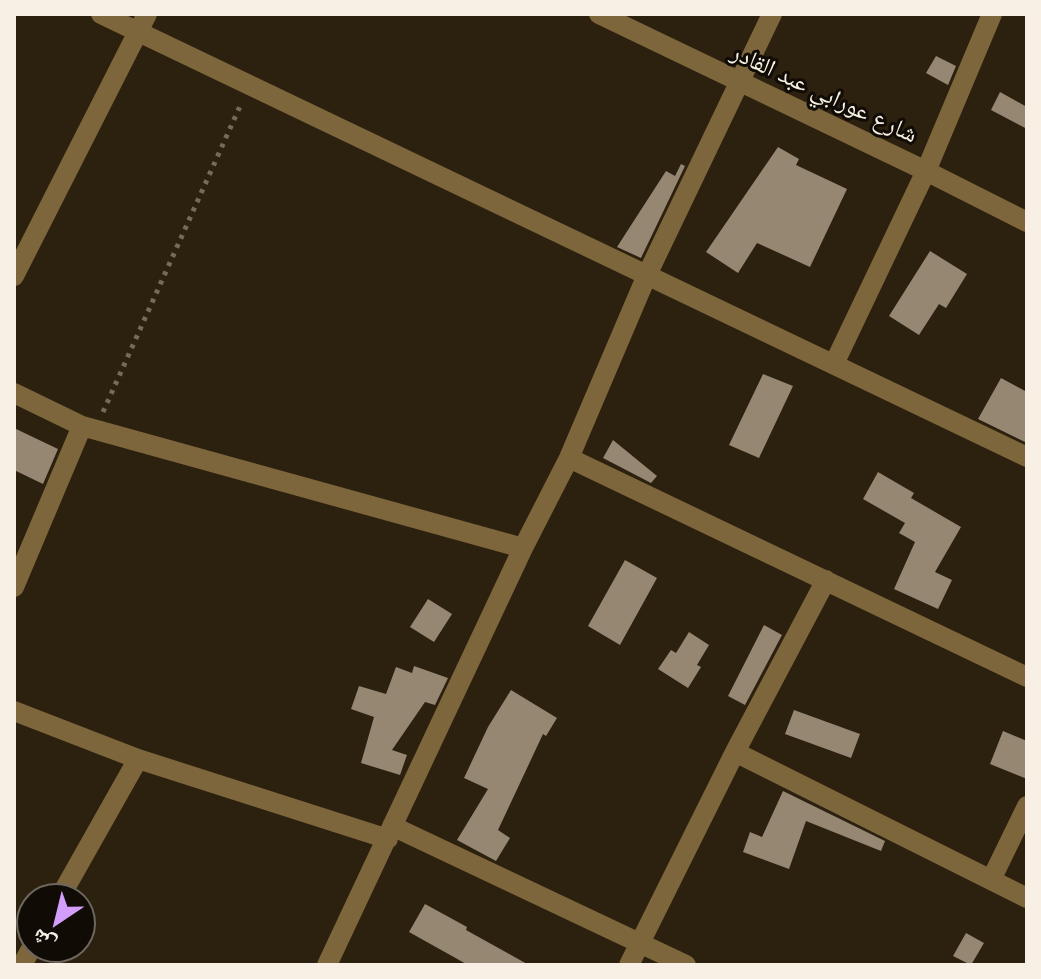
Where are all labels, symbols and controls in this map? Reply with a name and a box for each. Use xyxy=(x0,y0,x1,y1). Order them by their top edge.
street label: شارع عورابي عبد القادر xyxy=(726,38,922,150)
north arrow xyxy=(16,883,96,963)
text: ش xyxy=(26,923,61,959)

